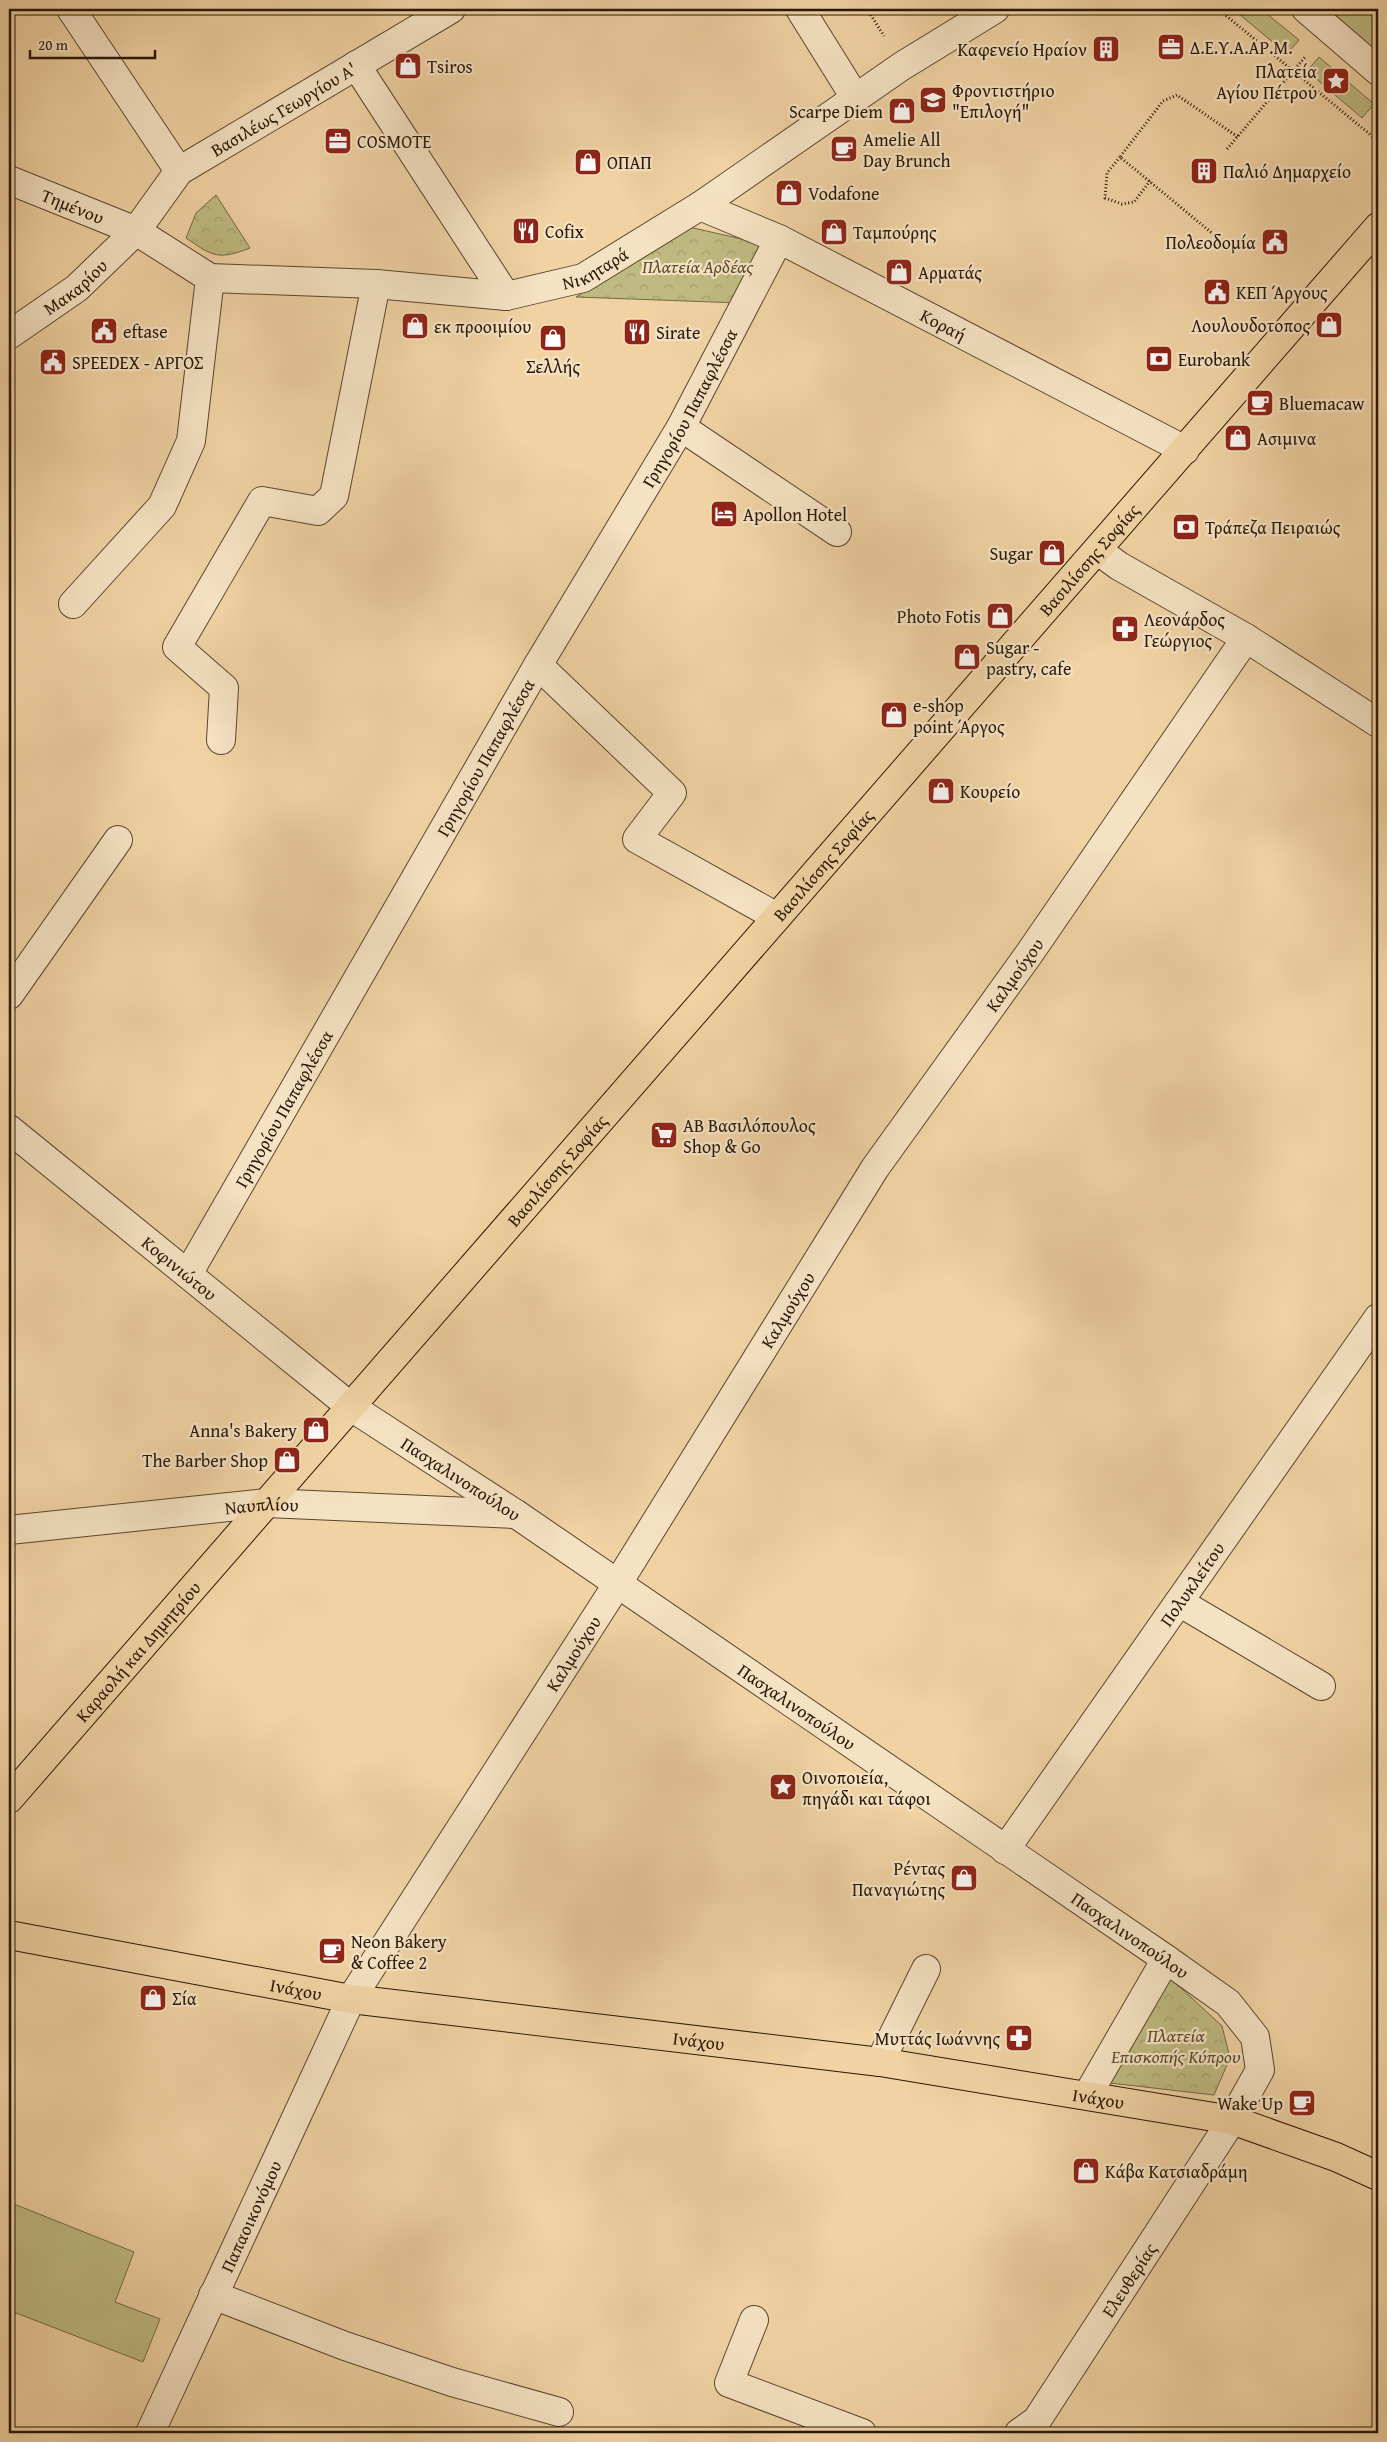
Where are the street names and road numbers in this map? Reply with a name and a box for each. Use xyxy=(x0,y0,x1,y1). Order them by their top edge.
street label: Βασιλέως Γεωργίου Α' xyxy=(205,55,361,163)
street label: Τημένου xyxy=(38,181,108,230)
street label: Νικηταρά xyxy=(559,240,633,296)
street label: Μακαρίου xyxy=(37,252,113,321)
street label: Κοραή xyxy=(916,301,971,348)
street label: Γρηγορίου Παπαφλέσσα xyxy=(634,323,744,492)
street label: Βασιλίσσης Σοφίας xyxy=(1032,497,1146,621)
street label: Γρηγορίου Παπαφλέσσα xyxy=(429,673,541,841)
street label: Βασιλίσσης Σοφίας xyxy=(766,802,880,927)
street label: Καλμούχου xyxy=(978,932,1050,1017)
street label: Γρηγορίου Παπαφλέσσα xyxy=(227,1024,339,1192)
street label: Βασιλίσσης Σοφίας xyxy=(500,1108,614,1232)
street label: Κοφινιώτου xyxy=(136,1229,223,1307)
street label: Καλμούχου xyxy=(753,1266,821,1353)
street label: Πασχαλινοπούλου xyxy=(396,1430,526,1527)
street label: Ναυπλίου xyxy=(223,1489,299,1521)
street label: Πολυκλείτου xyxy=(1152,1536,1231,1632)
street label: Καραολή και Δημητρίου xyxy=(69,1575,207,1728)
street label: Καλμούχου xyxy=(538,1610,607,1697)
street label: Πασχαλινοπούλου xyxy=(733,1656,861,1756)
street label: Πασχαλινοπούλου xyxy=(1066,1885,1195,1985)
street label: Ινάχου xyxy=(268,1971,324,2007)
street label: Ινάχου xyxy=(671,2024,726,2057)
street label: Ινάχου xyxy=(1070,2080,1126,2116)
street label: Παπαοικονόμου xyxy=(213,2156,288,2277)
street label: Ελευθερίας xyxy=(1095,2237,1163,2323)

